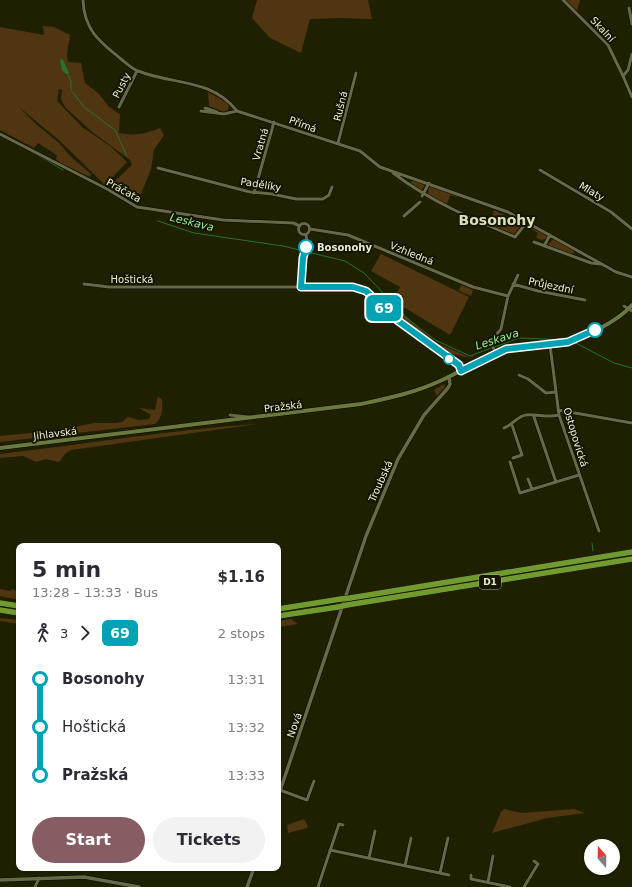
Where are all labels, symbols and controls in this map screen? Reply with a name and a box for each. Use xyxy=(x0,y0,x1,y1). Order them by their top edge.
street label: Skalní xyxy=(588,15,618,45)
street label: Pusty xyxy=(110,71,133,100)
street label: Rušná xyxy=(331,90,350,122)
street label: Přímá xyxy=(287,114,318,135)
street label: Vratná xyxy=(251,127,270,162)
street label: Práčata xyxy=(105,176,143,204)
street label: Padělíky xyxy=(240,176,282,193)
street label: Mlaty xyxy=(577,180,606,203)
water label: Leskava xyxy=(168,211,216,234)
district label: Bosonohy xyxy=(459,212,535,228)
marker: Bosonohy xyxy=(298,239,314,255)
street label: Vzhledná xyxy=(388,240,435,267)
place label: Bosonohy xyxy=(317,242,372,253)
street label: Hoštická xyxy=(111,274,153,285)
street label: Průjezdní xyxy=(527,275,576,296)
line badge: 69 xyxy=(366,295,402,321)
text: 69 xyxy=(374,300,394,316)
unlabelled marker xyxy=(587,322,603,338)
water label: Leskava xyxy=(474,326,521,353)
unlabelled marker xyxy=(443,353,455,365)
street label: Pražská xyxy=(263,399,303,414)
street label: Ostopovická xyxy=(561,406,590,468)
street label: Jihlavská xyxy=(32,425,77,442)
street label: Troubská xyxy=(366,459,394,505)
text: 5 min xyxy=(32,557,101,582)
text: $1.16 xyxy=(218,568,265,586)
road number: D1 xyxy=(479,575,501,589)
text: 13:28 – 13:33 · Bus xyxy=(32,585,158,600)
icon: walk xyxy=(32,622,54,644)
icon: forward xyxy=(74,622,96,644)
text: 69 xyxy=(110,625,130,641)
text: 3 xyxy=(60,626,68,641)
text: 2 stops xyxy=(218,626,265,641)
text: Bosonohy xyxy=(62,670,144,688)
text: 13:31 xyxy=(228,672,265,687)
street label: Nová xyxy=(285,711,304,739)
text: Hoštická xyxy=(62,718,126,736)
text: 13:32 xyxy=(228,720,265,735)
text: Pražská xyxy=(62,766,128,784)
text: 13:33 xyxy=(228,768,265,783)
button: Start xyxy=(32,817,145,863)
button: Tickets xyxy=(153,817,265,863)
north arrow xyxy=(584,839,620,875)
map controls xyxy=(584,839,620,875)

